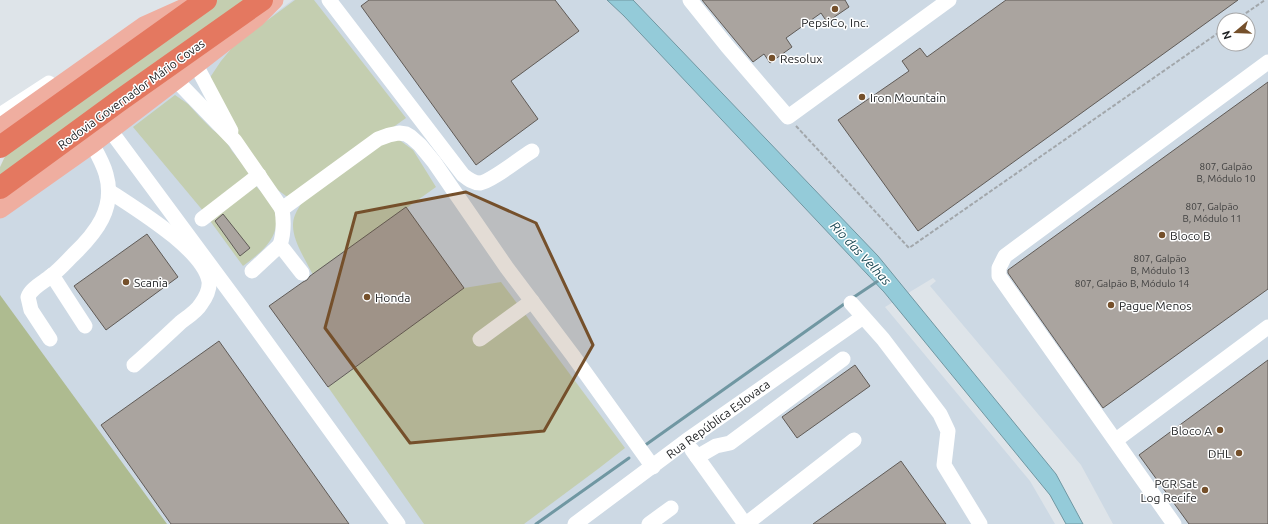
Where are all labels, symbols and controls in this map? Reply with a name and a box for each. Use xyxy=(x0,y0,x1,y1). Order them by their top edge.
marker: PepsiCo, Inc. xyxy=(830,4,840,14)
north arrow xyxy=(1216,12,1256,52)
place label: PepsiCo, Inc. xyxy=(801,16,869,29)
text: N xyxy=(1220,29,1234,41)
street label: Rodovia Governador Mário Covas xyxy=(55,36,207,152)
place label: Resolux xyxy=(780,52,822,65)
marker: Resolux xyxy=(767,53,777,63)
place label: Iron Mountain xyxy=(870,91,946,104)
marker: Iron Mountain xyxy=(857,92,867,102)
house number: 807, Galpão B, Módulo 10 xyxy=(1196,161,1256,184)
house number: 807, Galpão B, Módulo 11 xyxy=(1182,201,1242,224)
water label: Rio das Velhas xyxy=(828,218,894,288)
place label: Bloco B xyxy=(1170,229,1211,242)
marker: Bloco B xyxy=(1157,230,1167,240)
house number: 807, Galpão B, Módulo 13 xyxy=(1130,253,1190,276)
place label: Scania xyxy=(134,276,168,289)
marker: Scania xyxy=(121,277,131,287)
house number: 807, Galpão B, Módulo 14 xyxy=(1075,278,1190,289)
place label: Honda xyxy=(375,291,410,304)
marker: Honda xyxy=(362,292,372,302)
place label: Pague Menos xyxy=(1119,299,1192,312)
marker: Pague Menos xyxy=(1106,300,1116,310)
street label: Rua República Eslovaca xyxy=(664,377,772,461)
place label: Bloco A xyxy=(1171,424,1212,437)
marker: Bloco A xyxy=(1215,425,1225,435)
place label: DHL xyxy=(1208,447,1231,460)
marker: DHL xyxy=(1234,448,1244,458)
place label: PGR Sat Log Recife xyxy=(1140,477,1197,504)
marker: PGR Sat Log Recife xyxy=(1200,485,1210,495)

